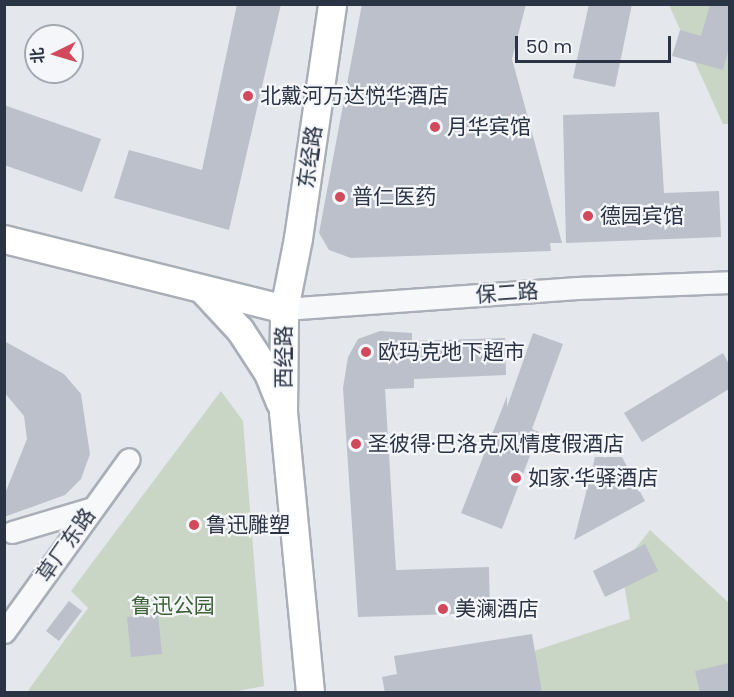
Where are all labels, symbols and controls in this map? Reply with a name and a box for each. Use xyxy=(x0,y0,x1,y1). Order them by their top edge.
north arrow xyxy=(24,24,84,84)
scale bar xyxy=(518,24,674,62)
text: 50 m xyxy=(526,34,572,59)
text: 北 xyxy=(25,46,50,64)
place label: 北戴河万达悦华酒店 xyxy=(260,83,449,109)
marker: 北戴河万达悦华酒店 xyxy=(241,89,255,103)
place label: 月华宾馆 xyxy=(447,114,531,140)
marker: 月华宾馆 xyxy=(428,120,442,134)
street label: 东经路 xyxy=(293,124,327,190)
place label: 普仁医药 xyxy=(352,184,436,210)
marker: 普仁医药 xyxy=(333,190,347,204)
place label: 德园宾馆 xyxy=(600,203,684,229)
marker: 德园宾馆 xyxy=(581,209,595,223)
street label: 保二路 xyxy=(475,278,539,308)
street label: 西经路 xyxy=(271,326,297,388)
place label: 欧玛克地下超市 xyxy=(378,339,525,365)
marker: 欧玛克地下超市 xyxy=(359,345,373,359)
place label: 圣彼得·巴洛克风情度假酒店 xyxy=(368,431,624,457)
marker: 圣彼得·巴洛克风情度假酒店 xyxy=(349,437,363,451)
place label: 如家·华驿酒店 xyxy=(528,465,658,491)
marker: 如家·华驿酒店 xyxy=(509,471,523,485)
street label: 草厂东路 xyxy=(32,503,100,587)
place label: 鲁迅雕塑 xyxy=(206,512,290,538)
marker: 鲁迅雕塑 xyxy=(187,518,201,532)
park label: 鲁迅公园 xyxy=(131,593,215,619)
place label: 美澜酒店 xyxy=(455,596,539,622)
marker: 美澜酒店 xyxy=(436,602,450,616)

